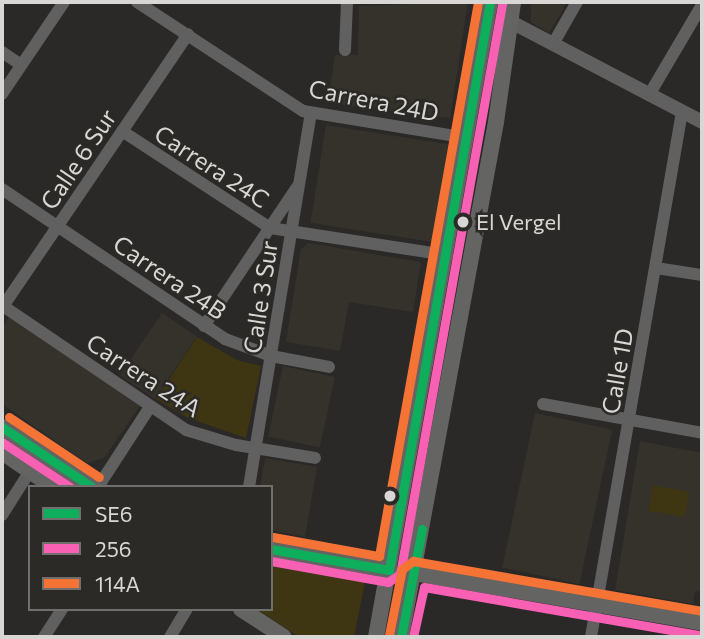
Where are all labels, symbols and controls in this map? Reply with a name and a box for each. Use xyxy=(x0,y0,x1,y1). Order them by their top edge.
street label: Carrera 24D xyxy=(307,73,441,127)
street label: Calle 6 Sur xyxy=(34,103,122,215)
street label: Carrera 24C xyxy=(149,118,275,214)
place label: El Vergel xyxy=(476,209,562,235)
marker: El Vergel xyxy=(456,215,470,229)
street label: Carrera 24B xyxy=(108,229,232,325)
street label: Calle 3 Sur xyxy=(237,239,283,355)
street label: Calle 1D xyxy=(595,326,639,416)
street label: Carrera 24A xyxy=(81,327,207,423)
legend xyxy=(28,485,273,611)
unlabelled marker xyxy=(383,489,397,503)
text: SE6 xyxy=(95,501,133,526)
text: 256 xyxy=(95,536,131,561)
text: 114A xyxy=(95,571,140,596)

